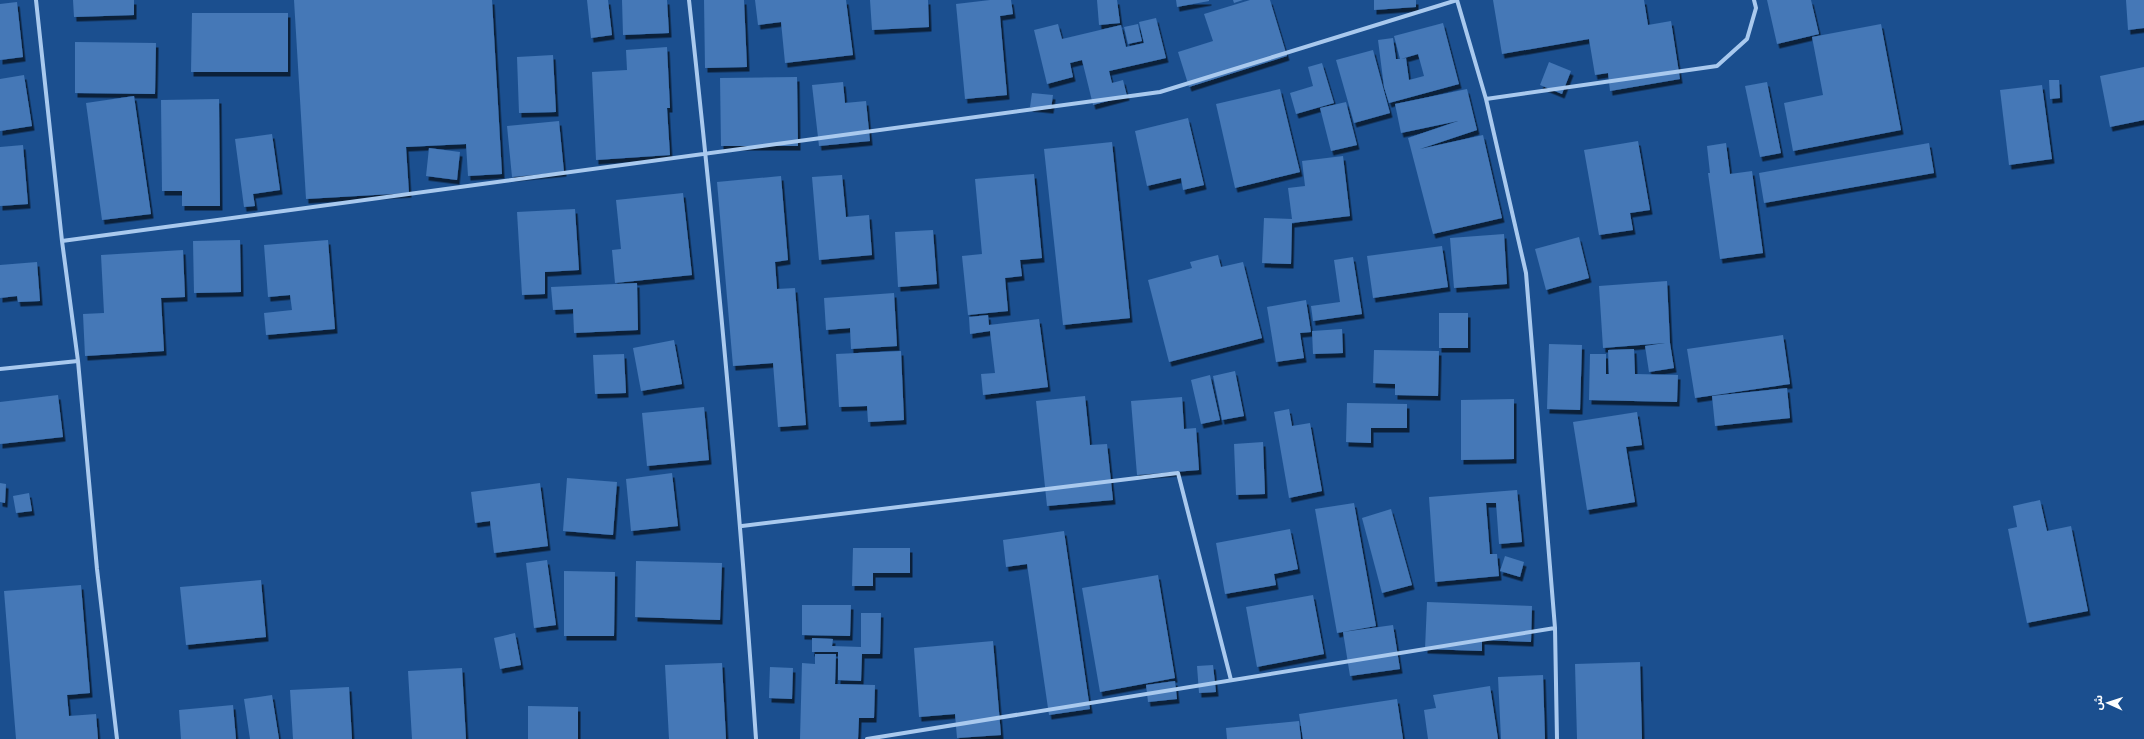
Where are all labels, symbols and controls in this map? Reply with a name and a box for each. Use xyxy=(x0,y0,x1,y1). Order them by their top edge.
north arrow xyxy=(2088,683,2128,723)
text: ش xyxy=(2091,695,2105,710)

